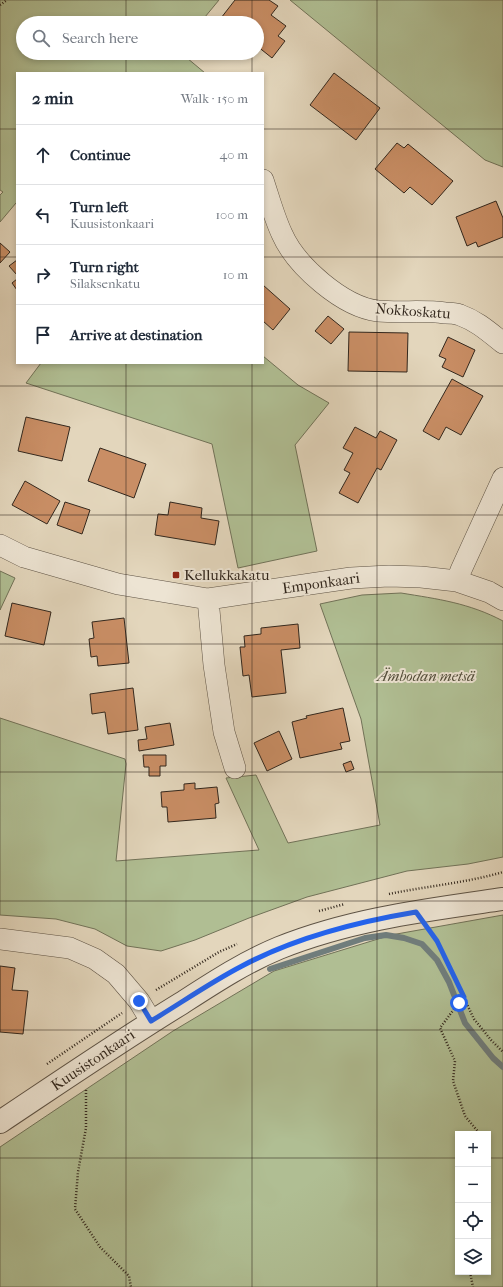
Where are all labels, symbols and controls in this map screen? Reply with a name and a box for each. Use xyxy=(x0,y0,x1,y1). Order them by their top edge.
search box xyxy=(16,16,264,60)
icon: search xyxy=(30,27,52,49)
text: Search here xyxy=(62,29,138,47)
text: 2 min xyxy=(32,88,73,108)
text: Walk · 150 m xyxy=(181,91,248,106)
icon: ahead xyxy=(32,144,54,166)
text: Continue xyxy=(70,146,130,164)
text: 40 m xyxy=(220,147,248,162)
text: Turn left xyxy=(70,198,128,216)
icon: left xyxy=(32,204,54,226)
text: 100 m xyxy=(215,207,248,222)
text: Kuusistonkaari xyxy=(70,216,154,231)
text: Turn right xyxy=(70,258,139,276)
icon: right xyxy=(32,264,54,286)
text: 10 m xyxy=(223,267,248,282)
text: Silaksenkatu xyxy=(70,276,140,291)
street label: Nokkoskatu xyxy=(375,299,452,323)
icon: arrive xyxy=(32,324,54,346)
text: Arrive at destination xyxy=(70,326,202,344)
place label: Kellukkakatu xyxy=(184,566,270,584)
street label: Emponkaari xyxy=(281,569,362,597)
marker: Kellukkakatu xyxy=(171,570,181,580)
park label: Ämbodan metsä xyxy=(375,667,476,685)
route end xyxy=(130,992,148,1010)
route start xyxy=(450,994,468,1012)
street label: Kuusistonkaari xyxy=(48,1025,139,1095)
map controls xyxy=(455,1131,491,1275)
button: + xyxy=(455,1131,491,1167)
button: − xyxy=(455,1167,491,1203)
button: locate xyxy=(455,1203,491,1239)
button: layers xyxy=(455,1239,491,1275)

